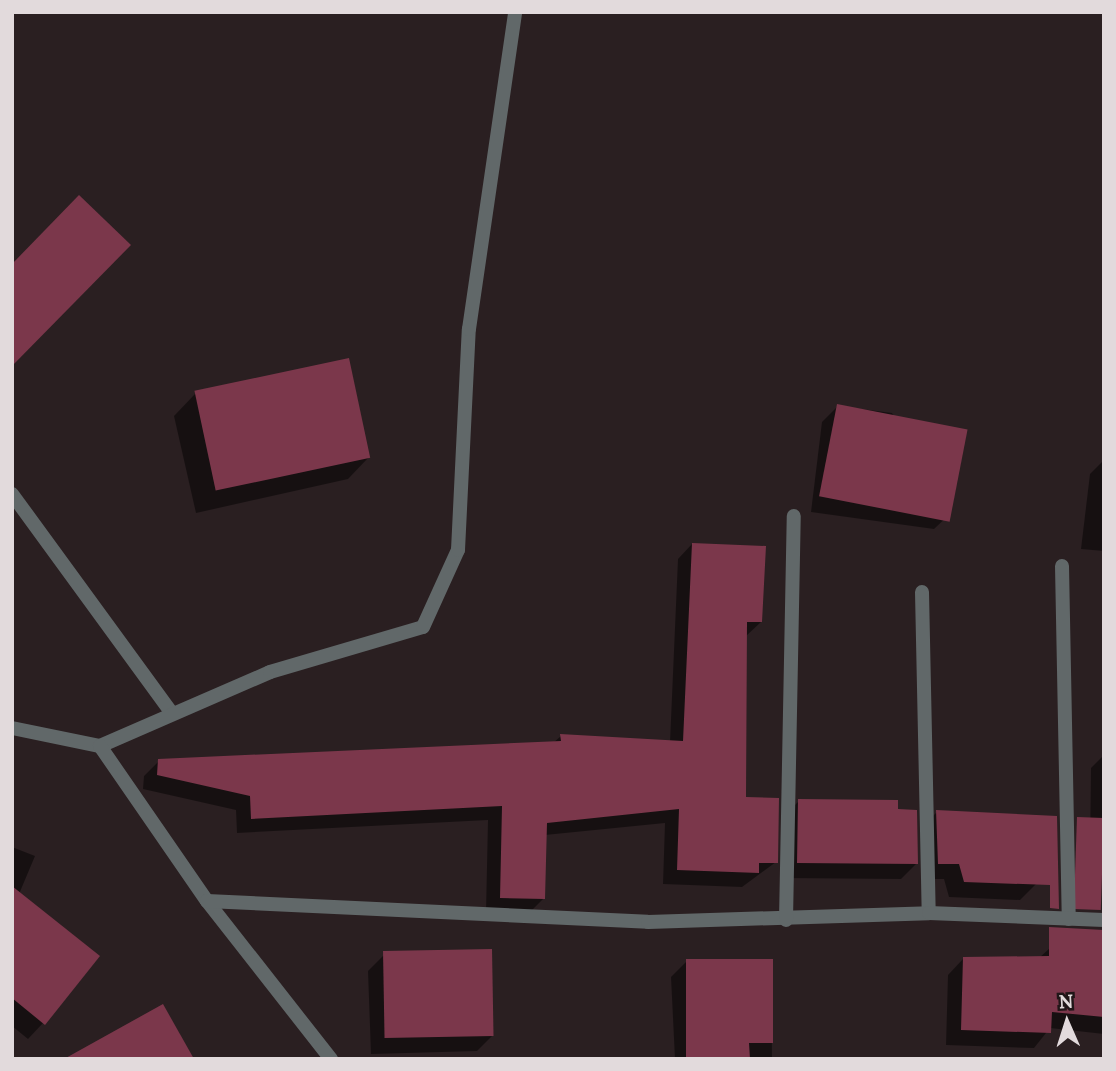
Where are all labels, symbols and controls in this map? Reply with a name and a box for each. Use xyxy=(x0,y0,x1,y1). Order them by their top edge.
north arrow xyxy=(1032,987,1102,1057)
text: N xyxy=(1058,989,1074,1013)

